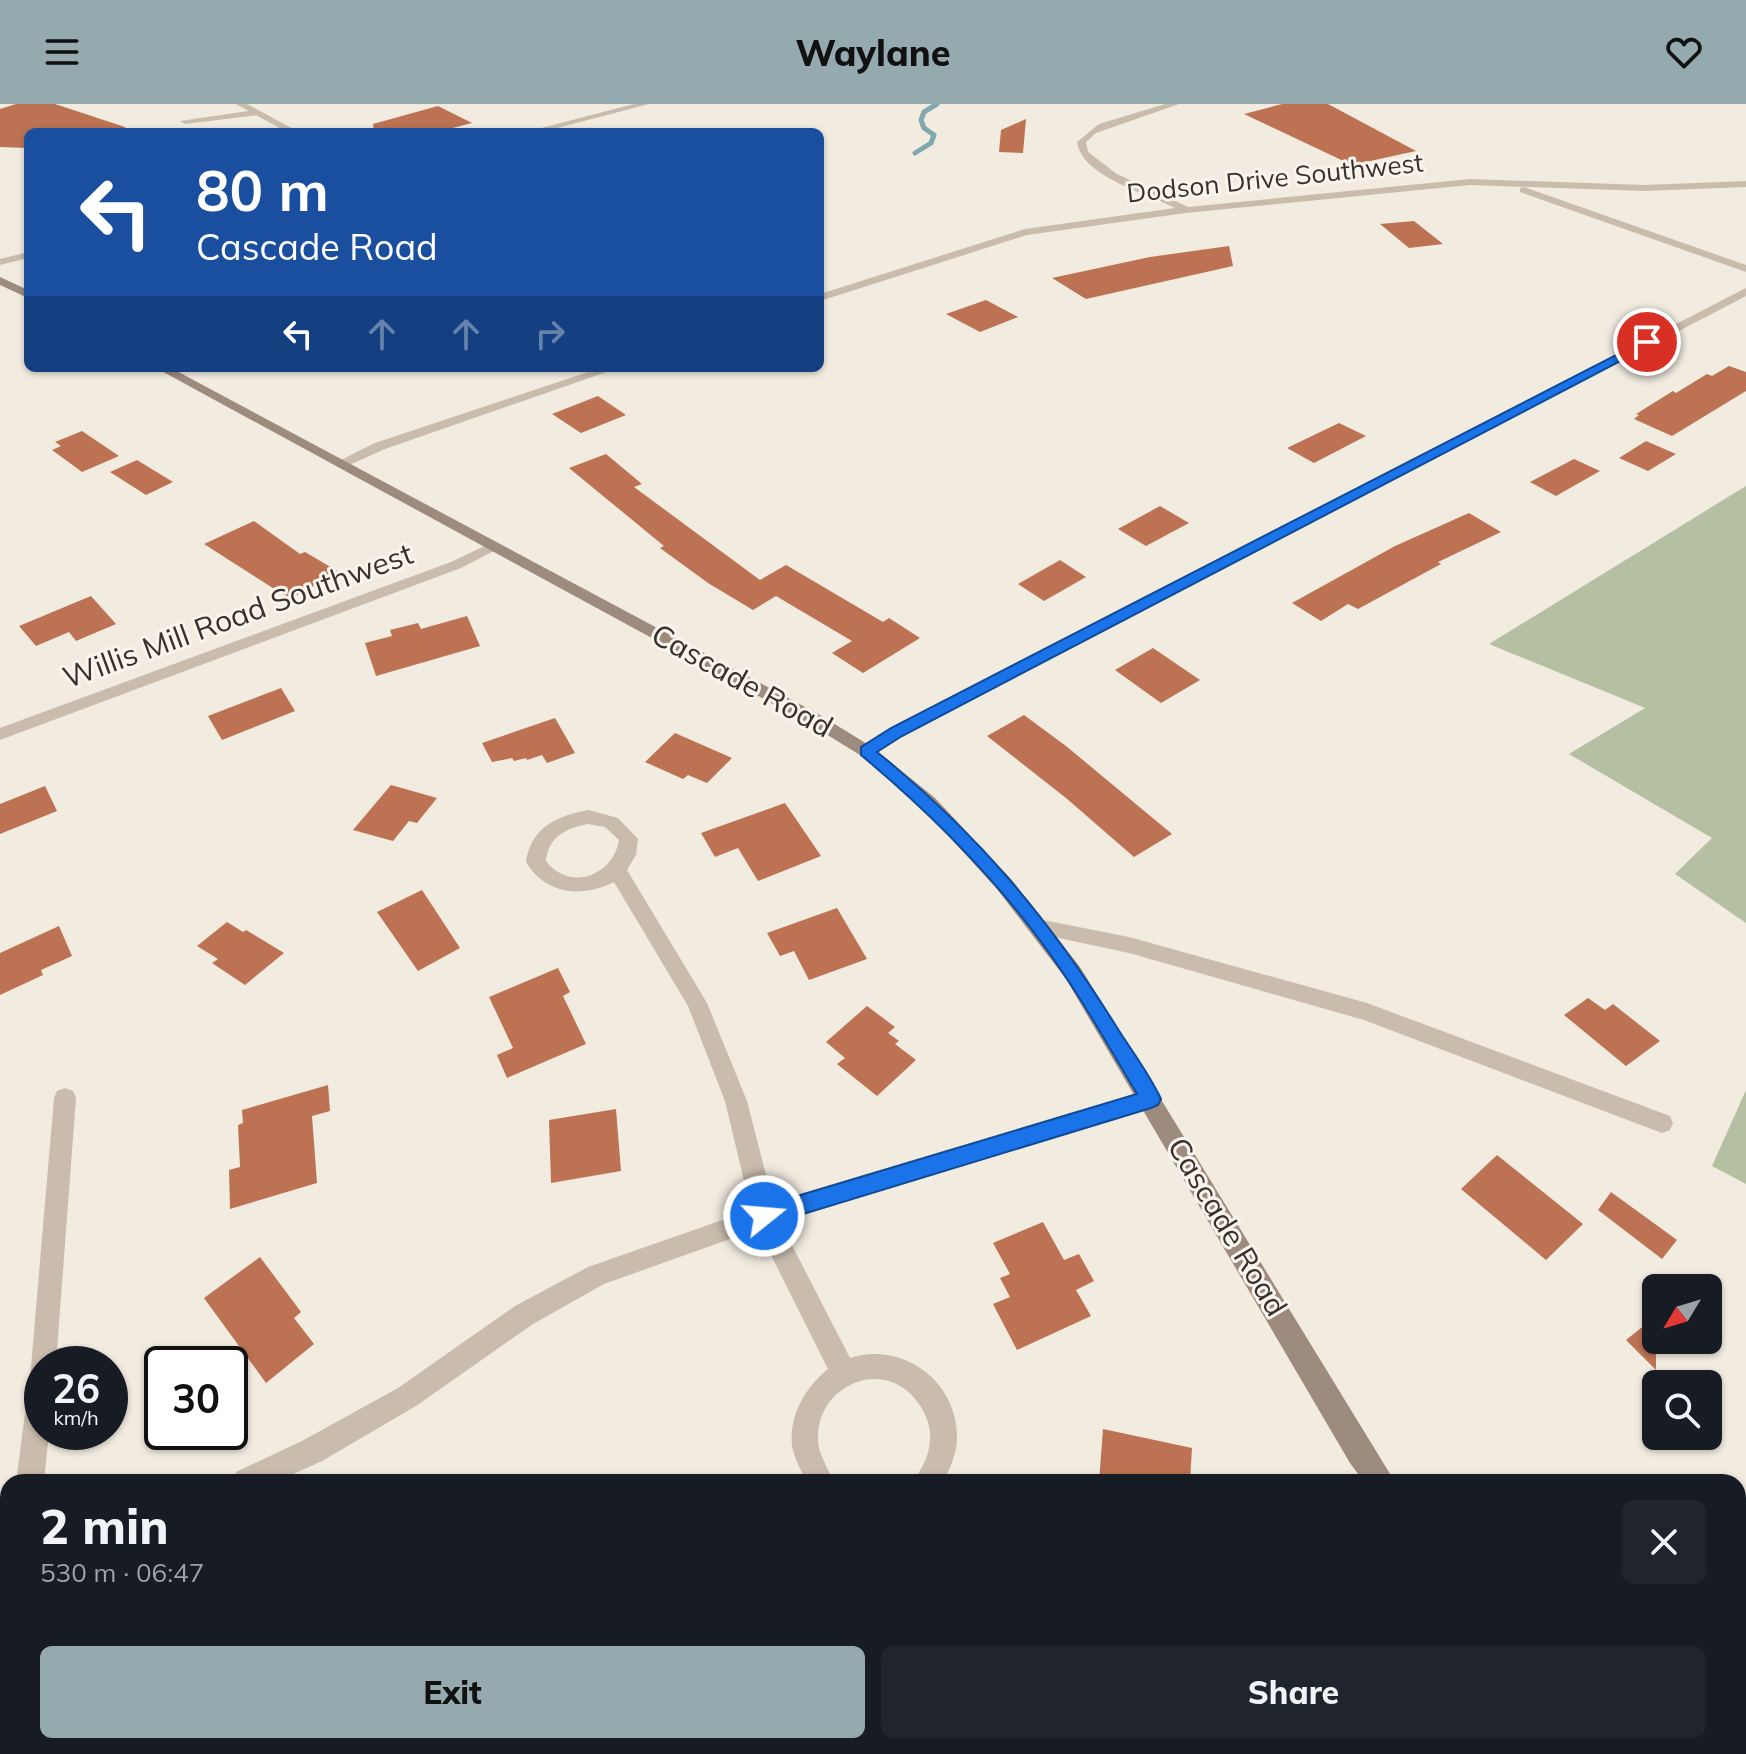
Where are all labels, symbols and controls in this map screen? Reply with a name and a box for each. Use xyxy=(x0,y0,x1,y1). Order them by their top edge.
icon: menu xyxy=(40,30,84,74)
text: Waylane xyxy=(795,30,951,75)
icon: heart xyxy=(1662,30,1706,74)
street label: Dodson Drive Southwest xyxy=(1125,146,1425,209)
text: 80 m xyxy=(196,155,329,225)
icon: left xyxy=(64,160,168,264)
text: Cascade Road xyxy=(196,224,438,269)
pin xyxy=(1613,308,1681,376)
icon: left xyxy=(276,312,320,356)
icon: ahead xyxy=(360,312,404,356)
icon: ahead xyxy=(444,312,488,356)
icon: right xyxy=(528,312,572,356)
icon: arrive xyxy=(1625,320,1669,364)
street label: Willis Mill Road Southwest xyxy=(58,534,418,696)
street label: Cascade Road xyxy=(645,615,840,746)
street label: Cascade Road xyxy=(1160,1130,1296,1323)
position arrow xyxy=(722,1174,806,1258)
north arrow xyxy=(1642,1274,1722,1354)
map controls xyxy=(1642,1274,1722,1450)
speed limit sign: 30 xyxy=(144,1346,248,1450)
text: 26 xyxy=(52,1363,100,1413)
button: search xyxy=(1642,1370,1722,1450)
text: km/h xyxy=(53,1405,99,1430)
text: 2 min xyxy=(40,1496,169,1556)
button: close xyxy=(1622,1500,1706,1584)
text: 530 m · 06:47 xyxy=(40,1556,204,1589)
button: Exit xyxy=(40,1646,865,1738)
button: Share xyxy=(881,1646,1706,1738)

